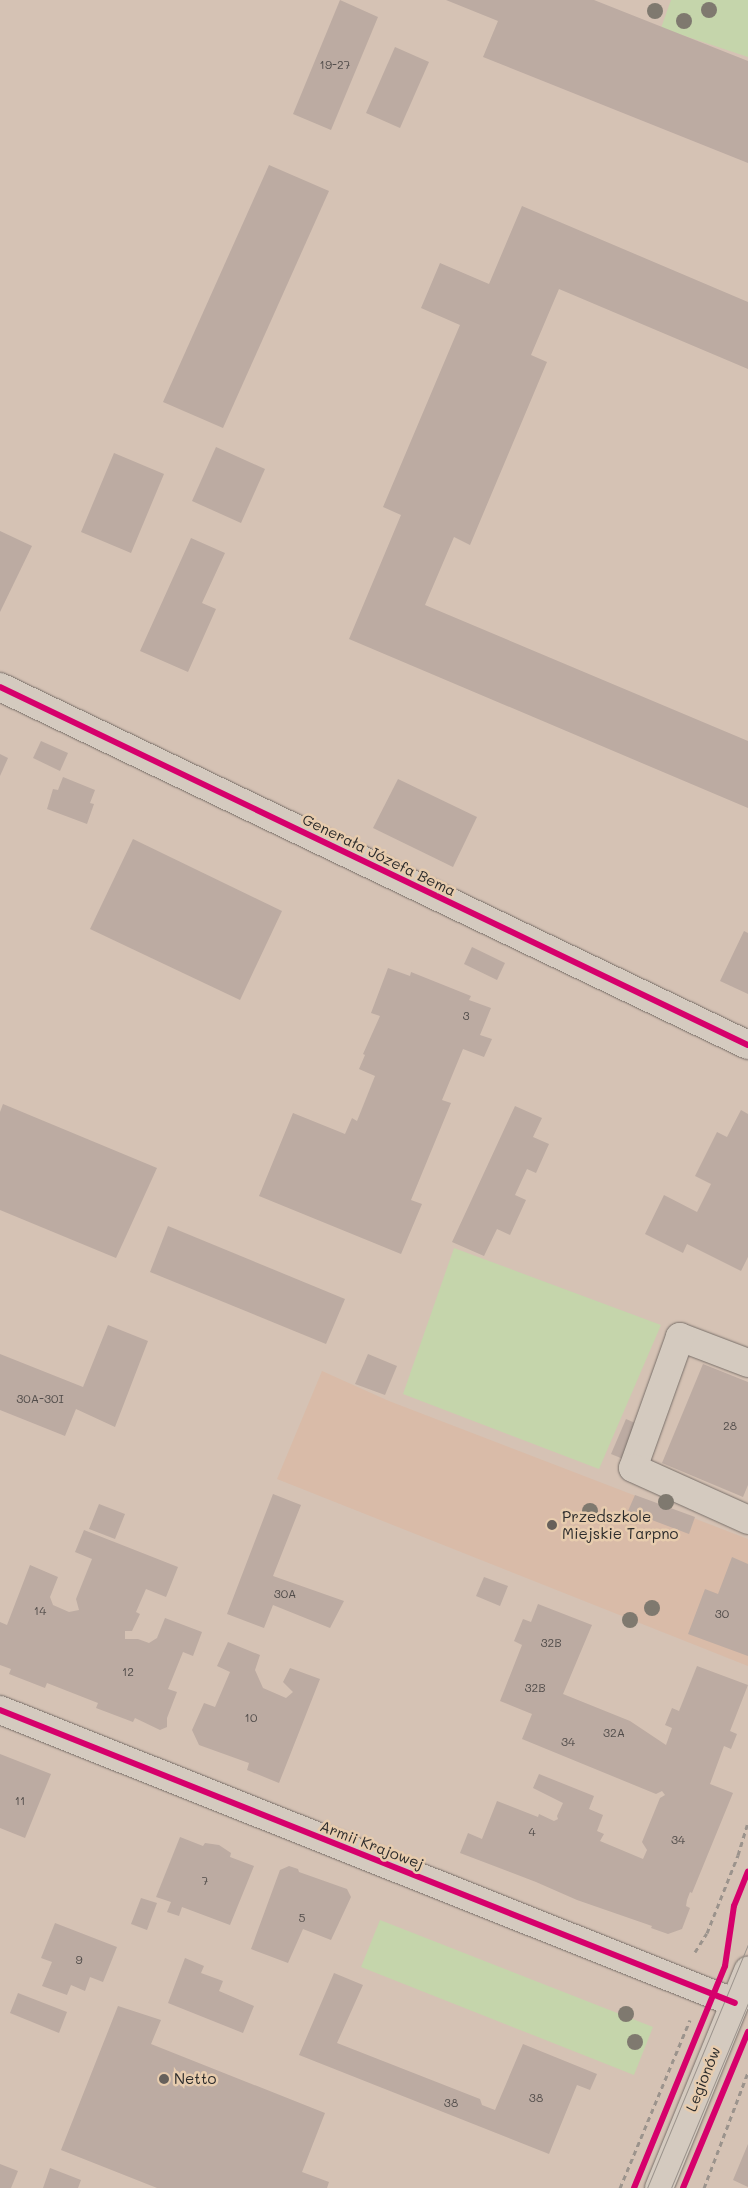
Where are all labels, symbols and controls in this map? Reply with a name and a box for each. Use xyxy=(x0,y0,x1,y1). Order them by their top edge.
house number: 19-27 xyxy=(320,58,350,72)
street label: Generała Józefa Bema xyxy=(299,810,459,900)
house number: 3 xyxy=(462,1009,470,1023)
house number: 30A-30I xyxy=(16,1392,64,1406)
house number: 28 xyxy=(723,1419,737,1433)
place label: Przedszkole Miejskie Tarpno xyxy=(562,1507,678,1542)
marker: Przedszkole Miejskie Tarpno xyxy=(546,1519,558,1531)
house number: 30A xyxy=(274,1587,296,1601)
house number: 14 xyxy=(34,1604,46,1618)
house number: 30 xyxy=(715,1607,729,1621)
house number: 32B xyxy=(540,1636,562,1650)
house number: 12 xyxy=(122,1665,134,1679)
house number: 32B xyxy=(524,1681,546,1695)
house number: 10 xyxy=(245,1711,257,1725)
house number: 32A xyxy=(603,1726,625,1740)
house number: 34 xyxy=(561,1735,575,1749)
house number: 11 xyxy=(15,1794,25,1808)
street label: Armii Krajowej xyxy=(318,1817,426,1873)
house number: 4 xyxy=(528,1825,536,1839)
house number: 34 xyxy=(671,1833,685,1847)
house number: 7 xyxy=(202,1874,208,1888)
house number: 5 xyxy=(299,1911,305,1925)
house number: 9 xyxy=(75,1953,83,1967)
street label: Legionów xyxy=(682,2044,724,2114)
place label: Netto xyxy=(174,2070,216,2088)
marker: Netto xyxy=(158,2073,170,2085)
house number: 38 xyxy=(529,2091,543,2105)
house number: 38 xyxy=(444,2096,458,2110)

